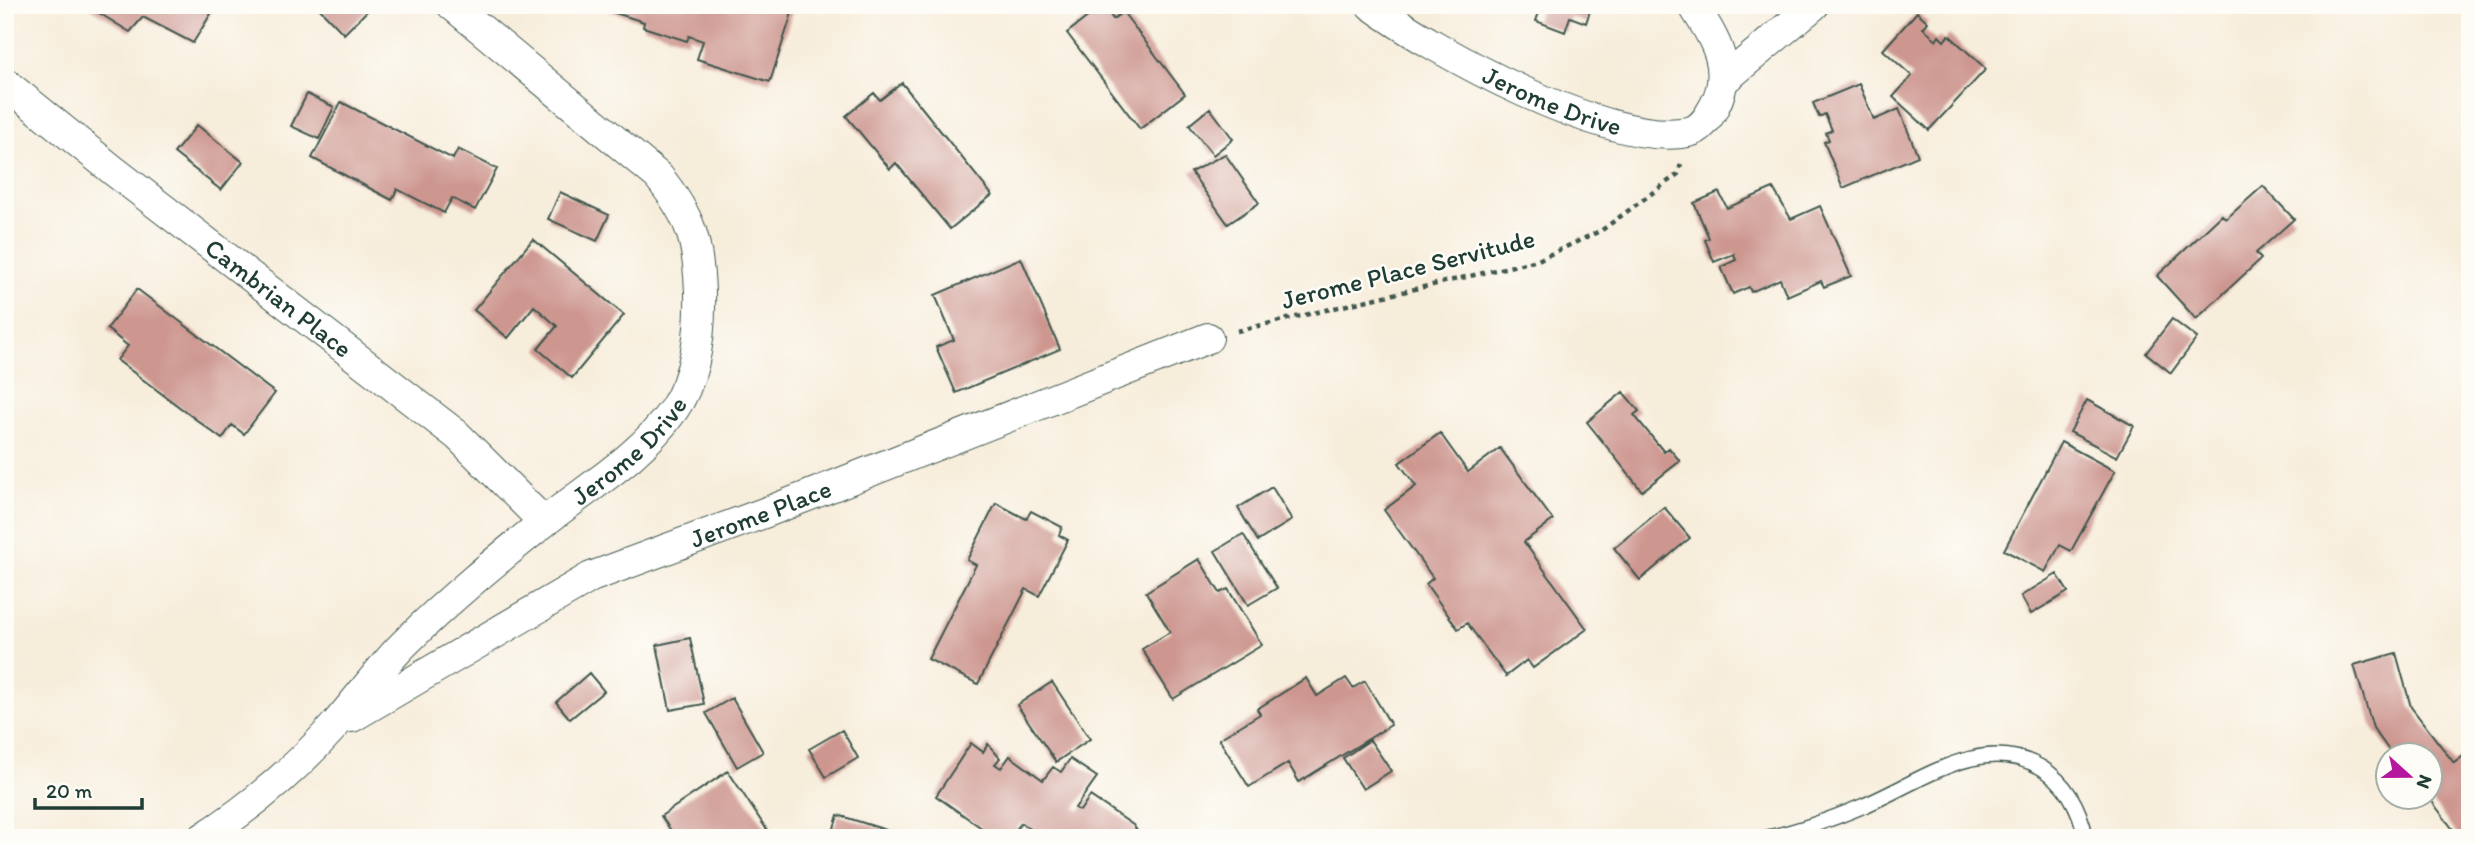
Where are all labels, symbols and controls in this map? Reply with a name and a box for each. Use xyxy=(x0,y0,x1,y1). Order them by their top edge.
street label: Jerome Drive xyxy=(1478,59,1625,143)
street label: Jerome Place Servitude xyxy=(1278,222,1538,316)
street label: Cambrian Place xyxy=(199,231,359,364)
street label: Jerome Drive xyxy=(565,391,694,512)
street label: Jerome Place xyxy=(686,472,836,555)
north arrow xyxy=(2374,742,2444,812)
scale bar xyxy=(35,766,142,810)
text: N xyxy=(2411,772,2437,792)
text: 20 m xyxy=(46,778,93,803)

